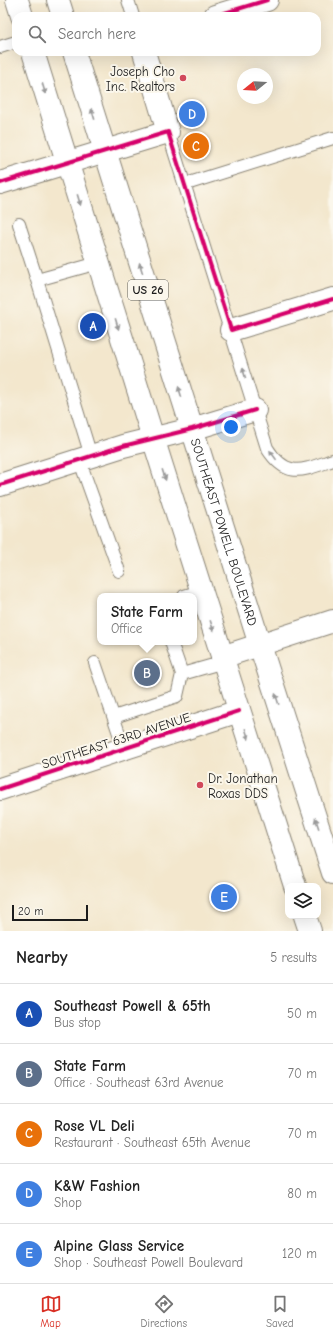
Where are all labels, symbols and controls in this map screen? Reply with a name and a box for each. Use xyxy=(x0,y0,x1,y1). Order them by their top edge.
search box xyxy=(12,12,321,56)
icon: search xyxy=(26,23,48,45)
text: Search here xyxy=(58,25,136,43)
place label: Joseph Cho Inc. Realtors xyxy=(106,64,175,94)
north arrow xyxy=(237,68,273,104)
marker: Joseph Cho Inc. Realtors xyxy=(178,73,188,83)
one-way arrow xyxy=(41,84,47,96)
pin: D xyxy=(179,99,205,129)
one-way arrow xyxy=(90,108,96,120)
pin: C xyxy=(183,131,209,161)
one-way arrow xyxy=(76,194,82,206)
one-way arrow xyxy=(138,262,144,274)
road number: US 26 xyxy=(128,280,168,300)
pin: A xyxy=(80,311,106,341)
one-way arrow xyxy=(114,318,120,330)
one-way arrow xyxy=(241,366,247,378)
one-way arrow xyxy=(177,386,183,398)
your location xyxy=(221,417,241,437)
street label: SOUTHEAST POWELL BOULEVARD xyxy=(188,436,261,628)
one-way arrow xyxy=(269,450,277,461)
one-way arrow xyxy=(162,469,168,481)
popup xyxy=(97,593,197,645)
text: State Farm xyxy=(111,603,183,621)
one-way arrow xyxy=(209,620,215,632)
text: Office xyxy=(111,621,142,636)
pin: B xyxy=(134,658,160,688)
one-way arrow xyxy=(274,693,280,705)
street label: SOUTHEAST 63RD AVENUE xyxy=(40,709,193,772)
one-way arrow xyxy=(244,728,250,740)
place label: Dr. Jonathan Roxas DDS xyxy=(208,771,278,801)
marker: Dr. Jonathan Roxas DDS xyxy=(195,780,205,790)
one-way arrow xyxy=(314,816,320,828)
pin: E xyxy=(211,882,237,912)
map controls xyxy=(285,883,321,919)
button: layers xyxy=(285,883,321,919)
scale bar xyxy=(12,903,88,922)
text: 20 m xyxy=(18,905,43,918)
text: Nearby xyxy=(16,948,67,967)
text: 5 results xyxy=(270,950,317,965)
text: Southeast Powell & 65th xyxy=(54,997,211,1015)
text: A xyxy=(25,1006,33,1021)
text: 50 m xyxy=(287,1006,317,1021)
text: Bus stop xyxy=(54,1015,101,1030)
text: State Farm xyxy=(54,1057,126,1075)
text: B xyxy=(25,1066,33,1081)
text: 70 m xyxy=(288,1066,317,1081)
text: Office · Southeast 63rd Avenue xyxy=(54,1075,224,1090)
text: Rose VL Deli xyxy=(54,1117,135,1135)
text: C xyxy=(25,1126,33,1141)
text: 70 m xyxy=(288,1126,317,1141)
text: Restaurant · Southeast 65th Avenue xyxy=(54,1135,250,1150)
text: K&W Fashion xyxy=(54,1177,140,1195)
text: D xyxy=(25,1186,33,1201)
text: 80 m xyxy=(287,1186,317,1201)
text: Shop xyxy=(54,1195,82,1210)
text: Alpine Glass Service xyxy=(54,1237,184,1255)
text: E xyxy=(25,1246,33,1261)
text: 120 m xyxy=(282,1246,317,1261)
text: Shop · Southeast Powell Boulevard xyxy=(54,1255,243,1270)
tab: Map xyxy=(40,1293,62,1330)
tab: Directions xyxy=(141,1293,187,1330)
tab: Saved xyxy=(266,1293,293,1330)

